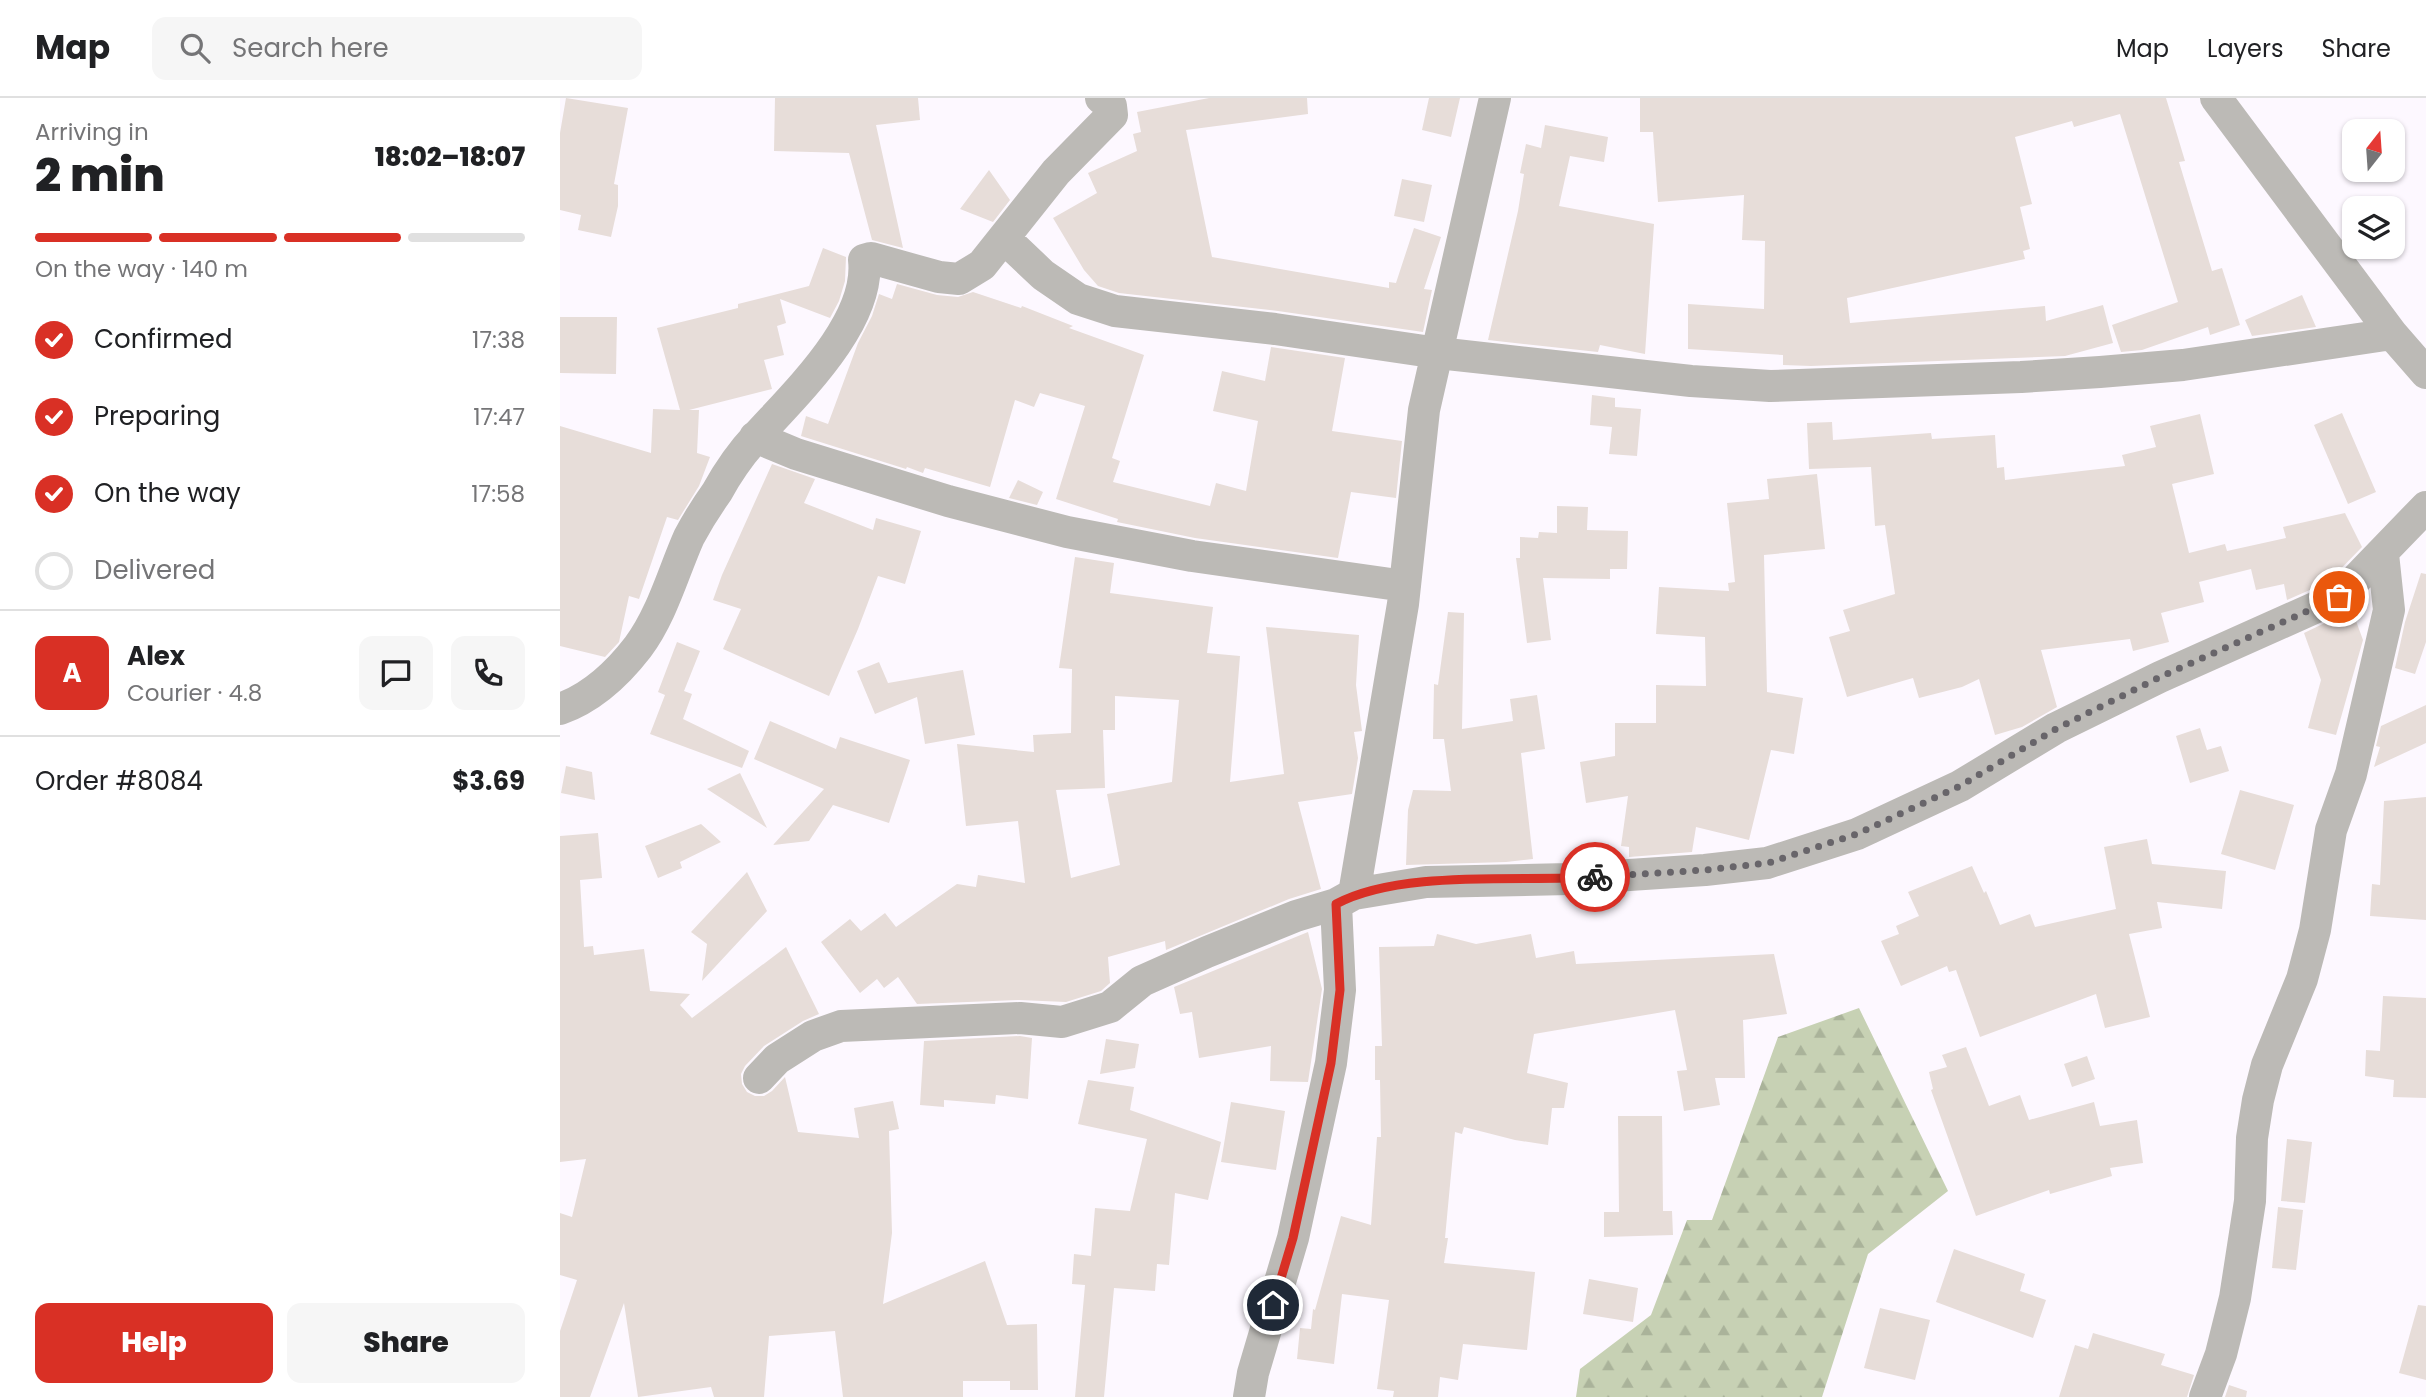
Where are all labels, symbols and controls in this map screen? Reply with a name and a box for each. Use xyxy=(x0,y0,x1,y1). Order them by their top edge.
search box xyxy=(152,17,642,80)
text: Map xyxy=(35,24,110,71)
icon: search xyxy=(176,29,214,67)
text: Search here xyxy=(232,30,389,66)
text: Map xyxy=(2116,32,2169,65)
text: Layers xyxy=(2207,32,2283,65)
text: Share xyxy=(2321,32,2391,65)
text: Arriving in xyxy=(35,116,149,148)
north arrow xyxy=(2342,119,2404,182)
map controls xyxy=(2342,119,2405,259)
text: 18:02–18:07 xyxy=(375,139,525,175)
text: 2 min xyxy=(35,143,165,207)
button: layers xyxy=(2342,196,2405,259)
text: On the way · 140 m xyxy=(35,253,248,285)
icon: check xyxy=(35,321,73,359)
text: Confirmed xyxy=(94,321,232,357)
text: 17:38 xyxy=(472,324,525,356)
icon: check xyxy=(35,398,73,436)
text: Preparing xyxy=(94,398,220,434)
text: 17:47 xyxy=(473,401,525,433)
icon: check xyxy=(35,475,73,513)
text: On the way xyxy=(94,475,241,511)
text: 17:58 xyxy=(471,478,525,510)
text: Delivered xyxy=(94,552,215,588)
pin xyxy=(2309,567,2369,627)
icon: bag xyxy=(2320,578,2358,616)
button: chat xyxy=(359,636,433,710)
button: phone xyxy=(451,636,525,710)
text: Alex xyxy=(127,638,185,674)
text: A xyxy=(62,655,82,691)
text: Courier · 4.8 xyxy=(127,677,262,709)
text: Order #8084 xyxy=(35,763,203,799)
text: $3.69 xyxy=(452,763,525,799)
courier xyxy=(1560,842,1630,912)
icon: bike xyxy=(1576,858,1614,896)
pin xyxy=(1243,1275,1303,1335)
icon: home xyxy=(1254,1286,1292,1324)
button: Help xyxy=(35,1303,273,1383)
button: Share xyxy=(287,1303,525,1383)

